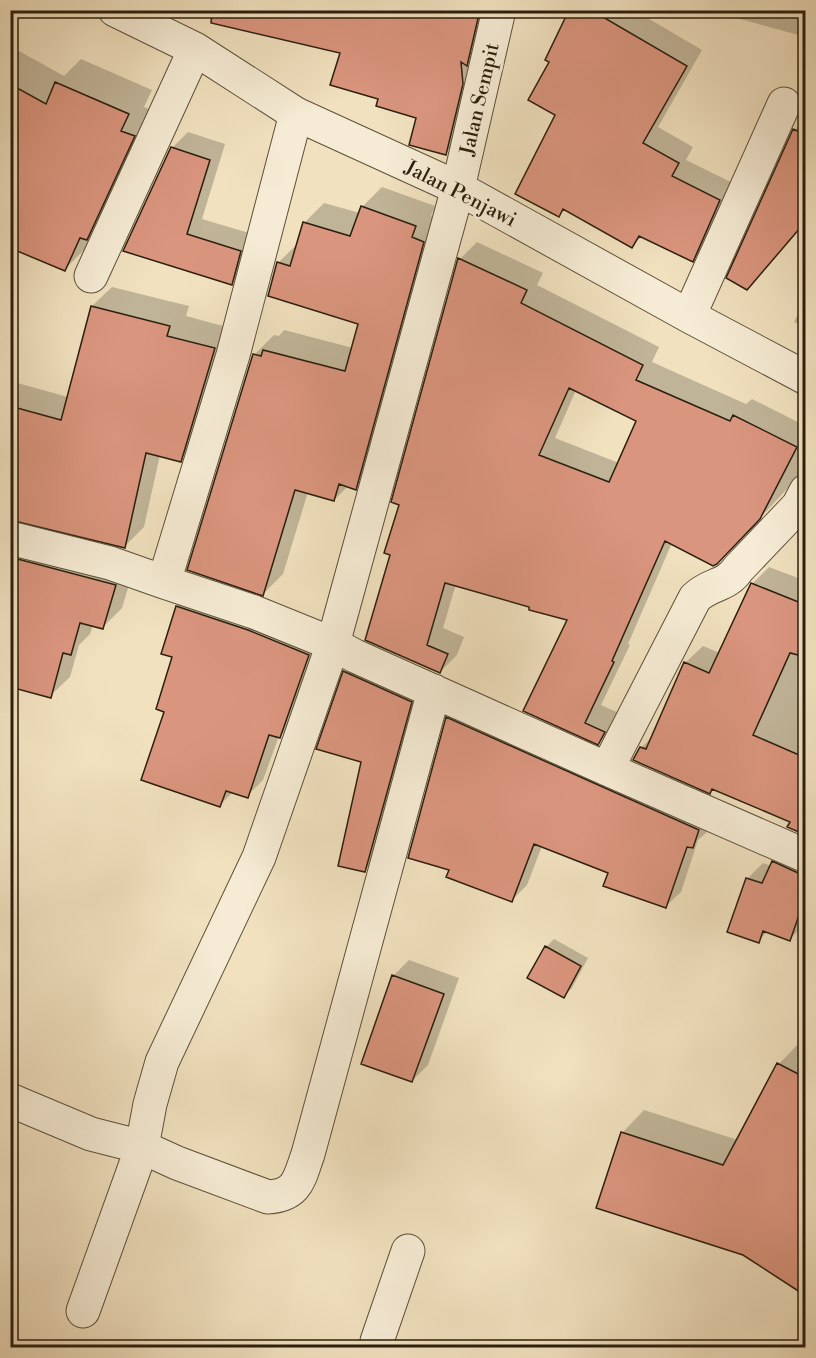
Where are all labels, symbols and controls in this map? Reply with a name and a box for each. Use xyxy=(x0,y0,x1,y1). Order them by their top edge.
street label: Jalan Sempit xyxy=(455,41,506,159)
street label: Jalan Penjawi xyxy=(399,155,521,233)

